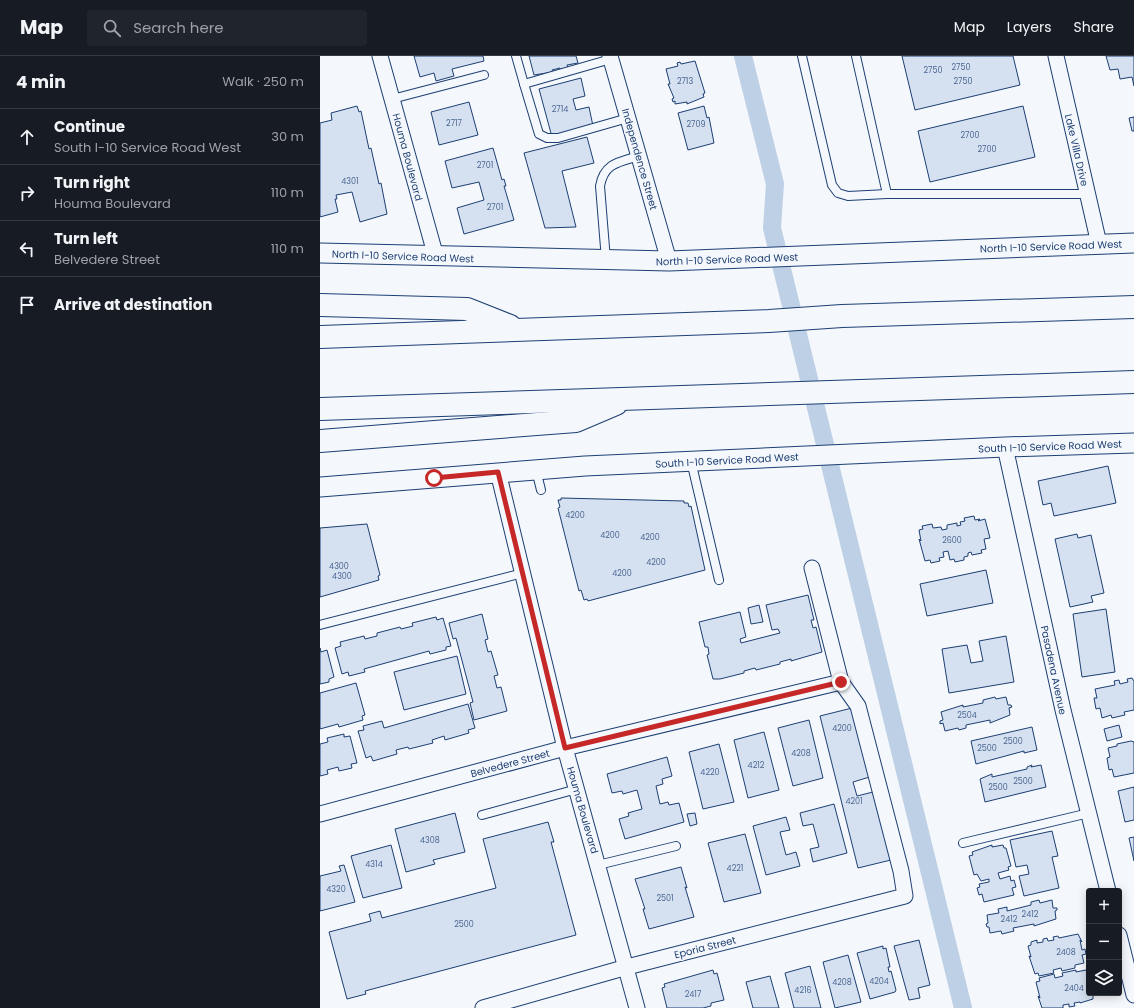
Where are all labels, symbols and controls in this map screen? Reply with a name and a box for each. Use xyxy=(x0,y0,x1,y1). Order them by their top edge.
search box xyxy=(87,10,367,46)
text: Map xyxy=(20,14,63,41)
icon: search xyxy=(101,17,123,39)
text: Search here xyxy=(133,17,224,38)
text: Map xyxy=(954,17,985,37)
text: Layers xyxy=(1007,17,1051,37)
text: Share xyxy=(1073,17,1114,37)
house number: 2750 xyxy=(951,62,971,73)
house number: 2750 xyxy=(923,65,943,76)
text: 4 min xyxy=(16,70,66,94)
text: Walk · 250 m xyxy=(222,72,304,91)
house number: 2713 xyxy=(677,76,693,87)
house number: 2750 xyxy=(953,76,973,87)
house number: 2714 xyxy=(552,104,568,115)
street label: Independence Street xyxy=(618,107,661,212)
street label: Houma Boulevard xyxy=(389,112,426,202)
street label: Lake Villa Drive xyxy=(1061,112,1092,188)
text: Continue xyxy=(54,116,125,137)
house number: 2717 xyxy=(446,118,463,129)
house number: 2709 xyxy=(686,119,706,130)
icon: ahead xyxy=(16,126,38,148)
text: 30 m xyxy=(271,127,304,146)
house number: 2700 xyxy=(960,130,980,141)
text: South I-10 Service Road West xyxy=(54,138,241,157)
house number: 2700 xyxy=(977,144,997,155)
house number: 2701 xyxy=(477,160,493,171)
text: Turn right xyxy=(54,172,130,193)
house number: 4301 xyxy=(341,176,359,187)
icon: right xyxy=(16,182,38,204)
text: 110 m xyxy=(271,183,304,202)
text: Houma Boulevard xyxy=(54,194,171,213)
house number: 2701 xyxy=(487,202,503,213)
text: Turn left xyxy=(54,228,118,249)
street label: North I-10 Service Road West xyxy=(980,237,1123,256)
icon: left xyxy=(16,238,38,260)
text: 110 m xyxy=(271,239,304,258)
street label: North I-10 Service Road West xyxy=(332,247,475,266)
text: Belvedere Street xyxy=(54,250,160,269)
street label: North I-10 Service Road West xyxy=(656,250,799,269)
icon: arrive xyxy=(16,294,38,316)
text: Arrive at destination xyxy=(54,294,212,315)
street label: South I-10 Service Road West xyxy=(978,436,1122,457)
street label: South I-10 Service Road West xyxy=(655,449,800,472)
route start xyxy=(425,469,443,487)
house number: 4200 xyxy=(565,510,585,521)
house number: 4200 xyxy=(600,530,620,541)
house number: 4200 xyxy=(640,532,660,543)
house number: 2600 xyxy=(942,535,962,546)
house number: 4200 xyxy=(646,557,666,568)
house number: 4300 xyxy=(329,561,349,572)
house number: 4200 xyxy=(612,568,632,579)
house number: 4300 xyxy=(332,571,352,582)
street label: Pasadena Avenue xyxy=(1037,624,1070,716)
route end xyxy=(832,673,850,691)
house number: 2504 xyxy=(957,710,977,721)
house number: 4200 xyxy=(832,723,852,734)
house number: 2500 xyxy=(1003,736,1023,747)
house number: 2500 xyxy=(977,743,997,754)
street label: Belvedere Street xyxy=(469,746,552,781)
house number: 4208 xyxy=(791,748,811,759)
house number: 4212 xyxy=(748,760,765,771)
street label: Houma Boulevard xyxy=(563,765,602,855)
house number: 4220 xyxy=(700,767,720,778)
house number: 2500 xyxy=(1013,776,1033,787)
house number: 2500 xyxy=(988,782,1008,793)
house number: 4201 xyxy=(845,796,863,807)
house number: 4308 xyxy=(420,835,440,846)
house number: 4314 xyxy=(365,859,383,870)
house number: 4221 xyxy=(727,863,743,874)
house number: 4320 xyxy=(326,884,346,895)
map controls xyxy=(1086,888,1122,996)
button: + xyxy=(1086,888,1122,924)
house number: 2501 xyxy=(656,893,674,904)
house number: 2412 xyxy=(1022,909,1039,920)
house number: 2412 xyxy=(1001,914,1018,925)
house number: 2500 xyxy=(454,919,474,930)
button: − xyxy=(1086,924,1122,960)
street label: Eporia Street xyxy=(673,932,738,962)
house number: 2408 xyxy=(1056,947,1076,958)
button: layers xyxy=(1086,960,1122,996)
house number: 4204 xyxy=(869,976,889,987)
house number: 4208 xyxy=(832,977,852,988)
house number: 2404 xyxy=(1064,983,1084,994)
house number: 4216 xyxy=(794,985,812,996)
house number: 2417 xyxy=(685,989,702,1000)

